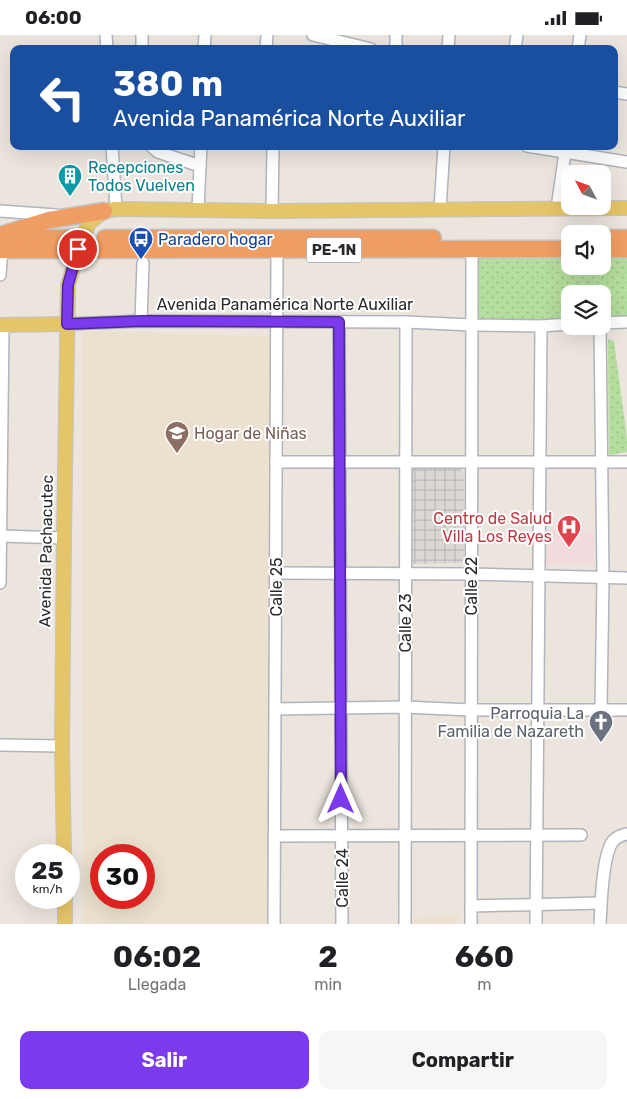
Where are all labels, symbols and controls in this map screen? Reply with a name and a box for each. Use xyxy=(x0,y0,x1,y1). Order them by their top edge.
text: 06:00 xyxy=(25,6,82,29)
text: 380 m xyxy=(113,63,223,105)
icon: left xyxy=(30,65,95,130)
text: Avenida Panamérica Norte Auxiliar xyxy=(113,105,465,132)
place label: Recepciones Todos Vuelven xyxy=(88,158,195,195)
building icon: Recepciones Todos Vuelven xyxy=(57,163,83,197)
north arrow xyxy=(561,165,611,215)
map controls xyxy=(561,165,611,335)
button: sound xyxy=(561,225,611,275)
bus stop icon: Paradero hogar xyxy=(128,226,154,260)
pin xyxy=(57,228,99,270)
place label: Paradero hogar xyxy=(158,230,273,249)
icon: arrive xyxy=(64,235,92,263)
road number: PE-1N xyxy=(306,237,362,263)
button: layers xyxy=(561,285,611,335)
street label: Avenida Panamérica Norte Auxiliar xyxy=(157,295,413,314)
school or university icon: Hogar de Niñas xyxy=(164,420,190,454)
place label: Hogar de Niñas xyxy=(194,424,307,443)
street label: Avenida Pachacutec xyxy=(35,474,57,627)
place label: Centro de Salud Villa Los Reyes xyxy=(433,509,552,546)
hospital icon: Centro de Salud Villa Los Reyes xyxy=(556,514,582,548)
street label: Calle 25 xyxy=(267,557,286,617)
street label: Calle 22 xyxy=(462,557,481,615)
street label: Calle 23 xyxy=(396,593,415,653)
place label: Parroquia La Familia de Nazareth xyxy=(438,704,584,741)
church icon: Parroquia La Familia de Nazareth xyxy=(588,709,614,743)
position arrow xyxy=(314,772,366,824)
speed limit sign: 30 xyxy=(90,844,155,909)
street label: Calle 24 xyxy=(333,848,352,908)
text: 25 xyxy=(31,856,64,885)
text: km/h xyxy=(33,882,62,896)
text: 06:02 xyxy=(113,939,201,975)
text: 2 xyxy=(318,939,338,975)
text: 660 xyxy=(455,939,514,975)
text: Llegada xyxy=(128,975,186,994)
text: min xyxy=(314,975,342,994)
text: m xyxy=(477,975,492,994)
button: Salir xyxy=(20,1031,309,1089)
button: Compartir xyxy=(319,1031,607,1089)

